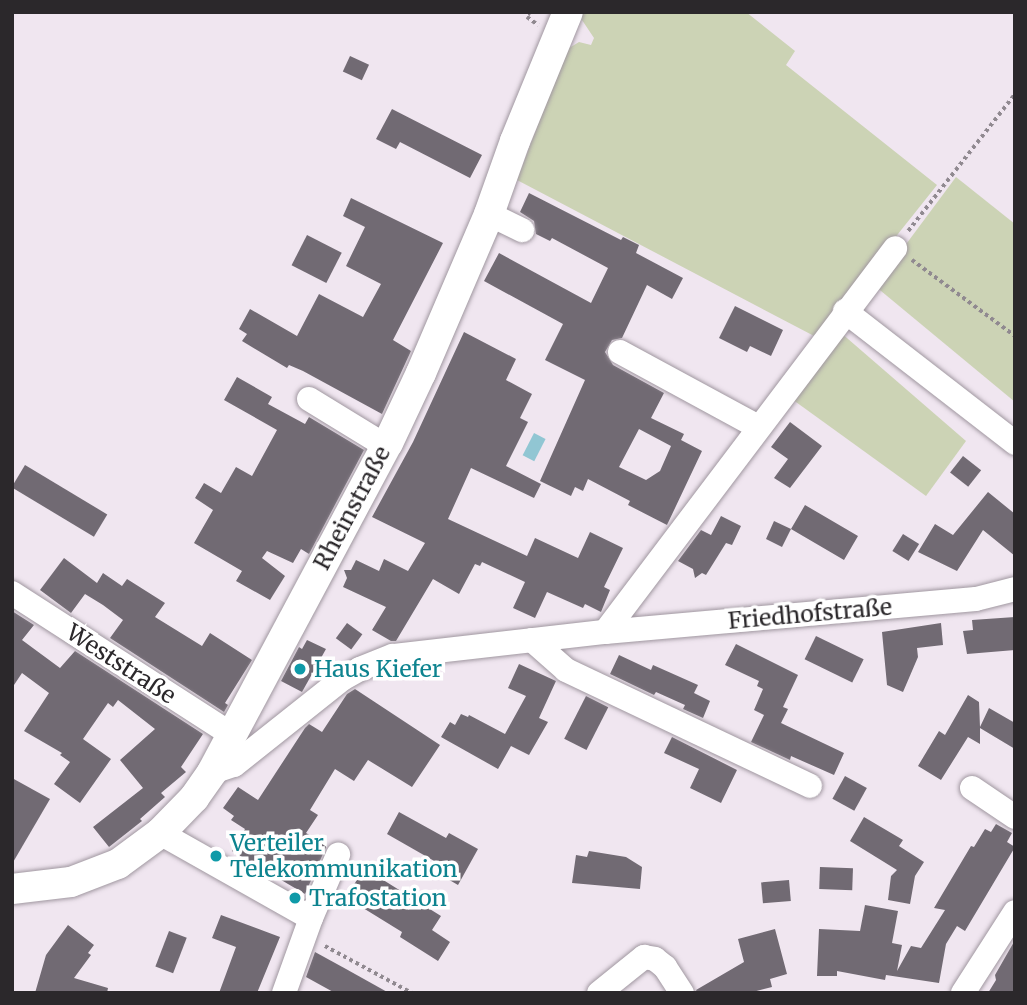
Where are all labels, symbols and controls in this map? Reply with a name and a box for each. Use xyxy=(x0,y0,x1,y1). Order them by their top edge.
street label: Rheinstraße xyxy=(308,441,396,575)
street label: Friedhofstraße xyxy=(727,593,893,635)
street label: Weststraße xyxy=(61,619,181,709)
place label: Haus Kiefer xyxy=(314,655,442,683)
marker: Haus Kiefer xyxy=(292,661,308,677)
place label: Verteiler Telekommunikation xyxy=(230,829,458,883)
marker: Verteiler Telekommunikation xyxy=(208,848,224,864)
place label: Trafostation xyxy=(309,884,447,912)
marker: Trafostation xyxy=(287,890,303,906)

